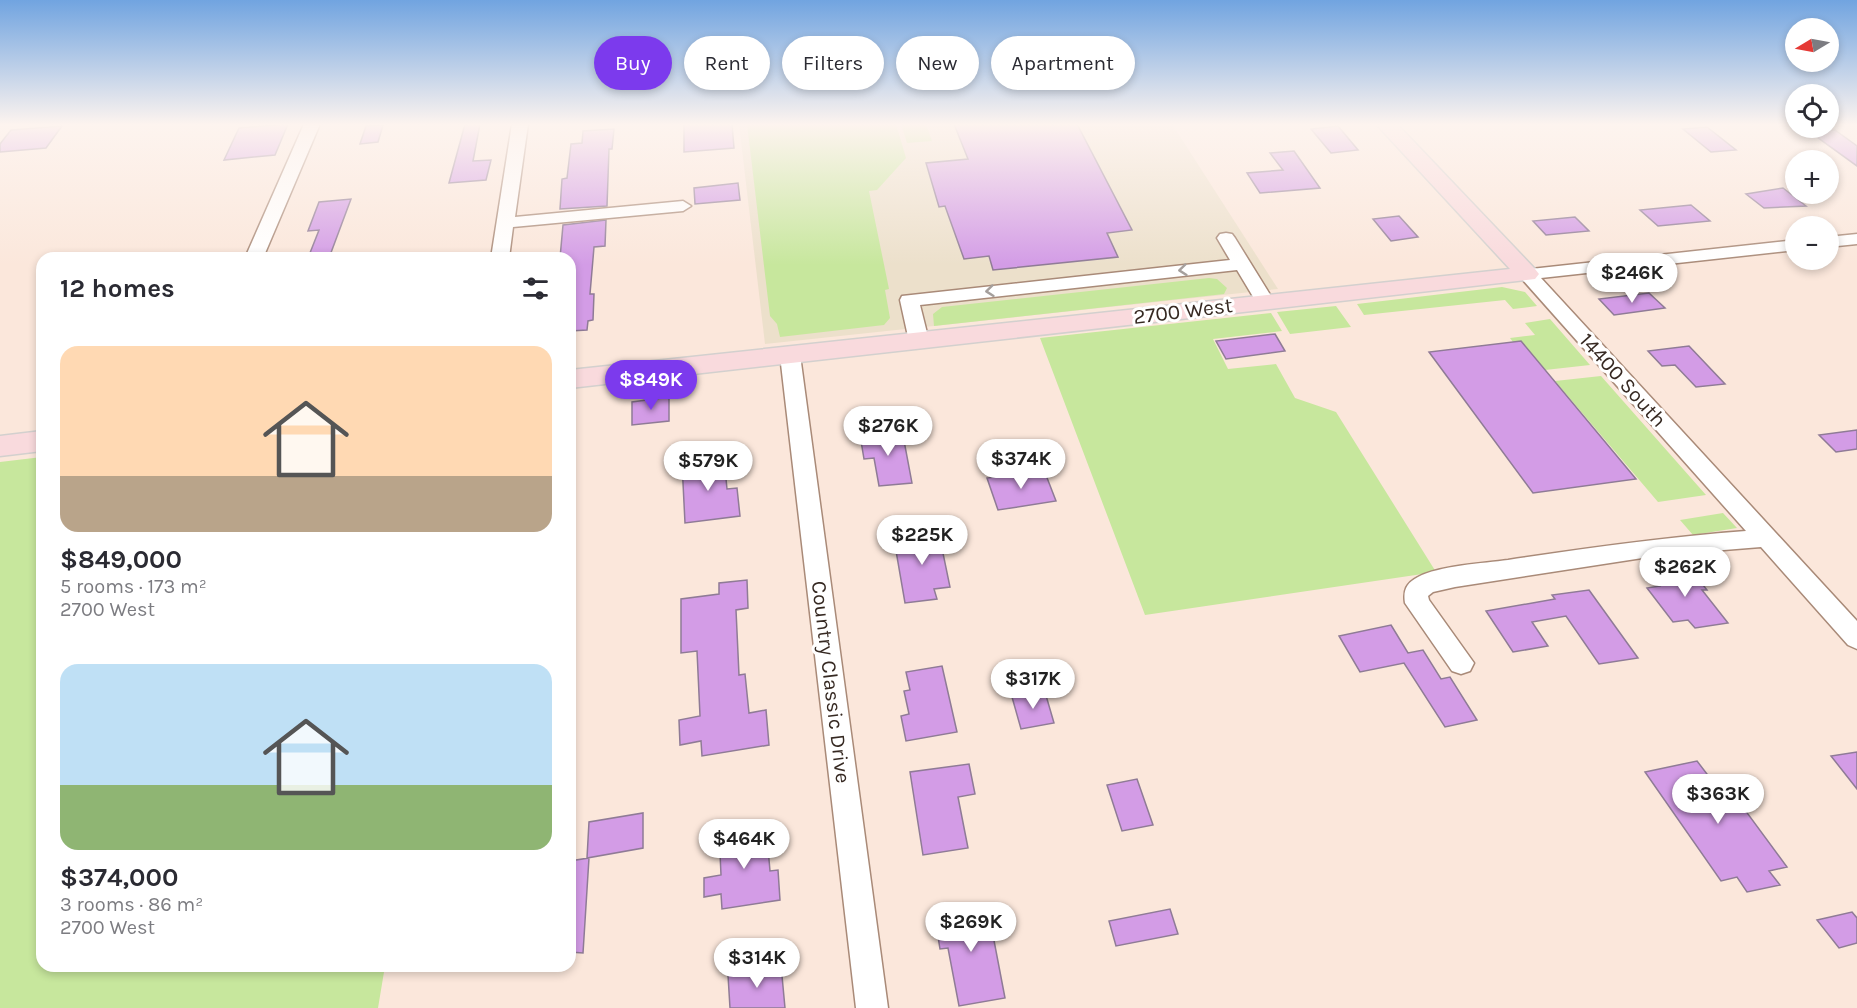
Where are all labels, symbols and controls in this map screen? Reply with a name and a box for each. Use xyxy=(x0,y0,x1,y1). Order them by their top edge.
north arrow xyxy=(1785,18,1839,72)
map controls xyxy=(1785,18,1839,270)
chip: Buy xyxy=(594,36,672,90)
chip: Rent xyxy=(684,36,770,90)
chip: Filters xyxy=(782,36,884,90)
chip: New xyxy=(896,36,979,90)
chip: Apartment xyxy=(991,36,1135,90)
button: locate xyxy=(1785,84,1839,138)
button: + xyxy=(1785,150,1839,204)
button: − xyxy=(1785,216,1839,270)
pin: $246K xyxy=(1590,253,1674,304)
text: $246K xyxy=(1601,261,1664,284)
one-way arrow xyxy=(1179,263,1188,276)
icon: filters xyxy=(519,272,552,305)
text: 12 homes xyxy=(60,273,175,304)
one-way arrow xyxy=(985,285,994,297)
street label: 2700 West xyxy=(1132,293,1234,329)
street label: 14400 South xyxy=(1575,328,1671,432)
pin: $849K xyxy=(609,360,693,411)
text: $849K xyxy=(619,368,683,391)
icon: home xyxy=(252,385,360,493)
pin: $276K xyxy=(846,406,930,457)
text: $276K xyxy=(857,414,919,437)
pin: $374K xyxy=(979,439,1063,490)
pin: $579K xyxy=(666,441,750,492)
text: $374K xyxy=(990,447,1052,470)
text: $579K xyxy=(678,449,738,472)
pin: $225K xyxy=(880,515,964,566)
text: $225K xyxy=(891,523,953,546)
text: $849,000 xyxy=(60,544,182,575)
pin: $262K xyxy=(1643,547,1727,598)
text: $262K xyxy=(1653,555,1717,578)
text: 5 rooms · 173 m² xyxy=(60,575,207,598)
street label: Country Classic Drive xyxy=(807,580,855,784)
text: 2700 West xyxy=(60,598,155,621)
pin: $317K xyxy=(991,659,1075,710)
text: $317K xyxy=(1005,667,1061,690)
icon: home xyxy=(252,703,360,811)
pin: $363K xyxy=(1676,774,1760,825)
text: $363K xyxy=(1686,782,1750,805)
pin: $464K xyxy=(702,819,786,870)
text: $464K xyxy=(713,827,775,850)
text: $374,000 xyxy=(60,862,178,893)
text: 3 rooms · 86 m² xyxy=(60,893,203,916)
pin: $269K xyxy=(929,902,1013,953)
text: $269K xyxy=(939,910,1003,933)
text: 2700 West xyxy=(60,916,155,939)
pin: $314K xyxy=(715,938,799,989)
text: $314K xyxy=(728,946,786,969)

